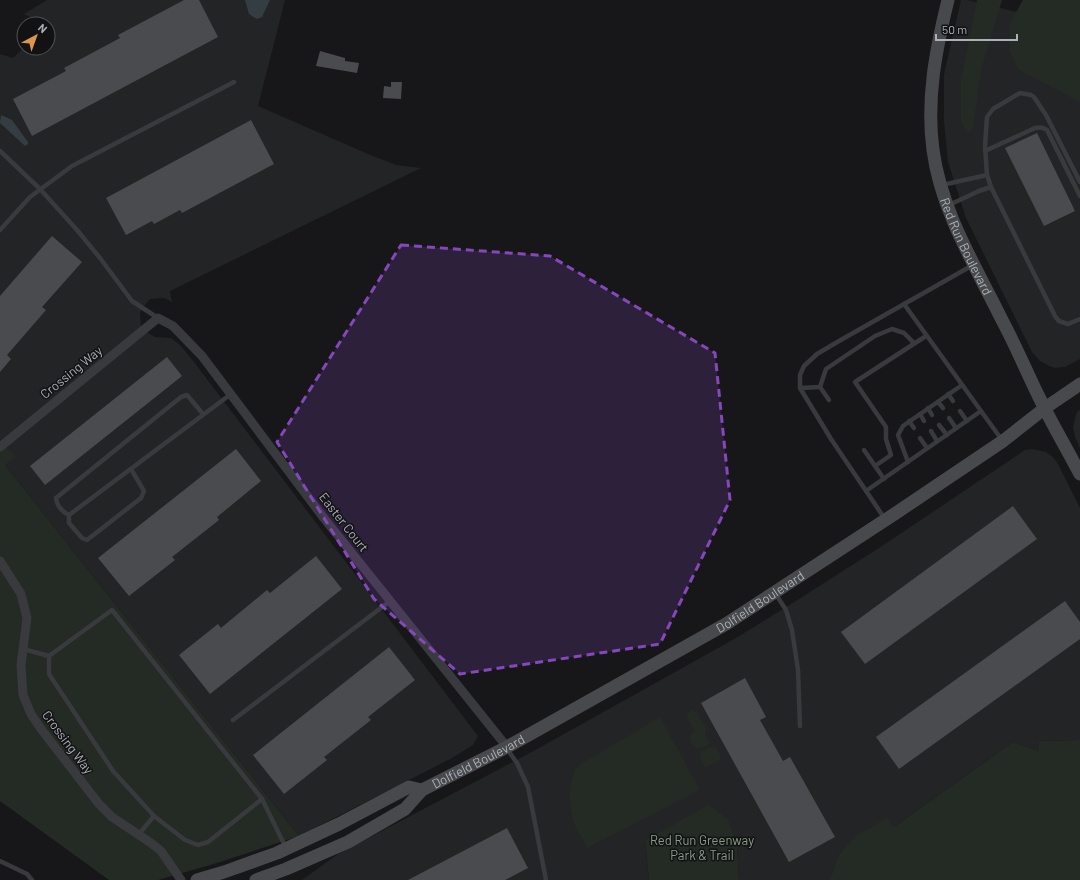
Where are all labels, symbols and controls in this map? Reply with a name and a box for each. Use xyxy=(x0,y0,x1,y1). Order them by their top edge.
north arrow xyxy=(16,16,56,56)
scale bar xyxy=(936,16,1017,42)
text: N xyxy=(36,21,50,35)
text: 50 m xyxy=(942,22,967,36)
street label: Red Run Boulevard xyxy=(937,195,996,298)
street label: Crossing Way xyxy=(37,342,105,402)
street label: Easter Court xyxy=(316,489,372,555)
street label: Dolfield Boulevard xyxy=(713,567,807,636)
street label: Crossing Way xyxy=(39,707,97,777)
street label: Dolfield Boulevard xyxy=(429,731,527,792)
park label: Red Run Greenway Park & Trail xyxy=(650,832,754,863)

